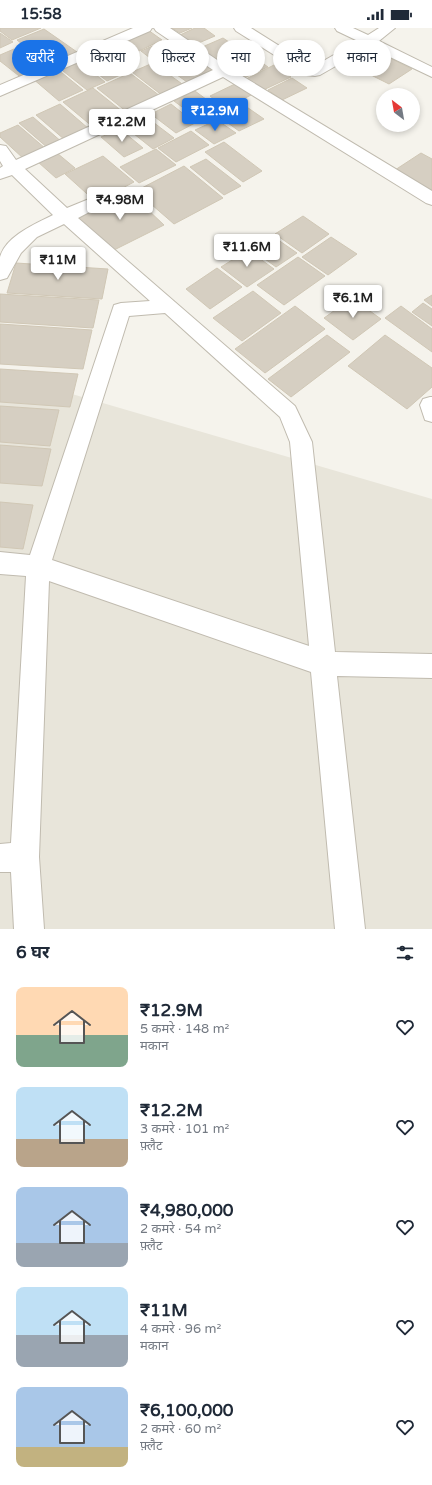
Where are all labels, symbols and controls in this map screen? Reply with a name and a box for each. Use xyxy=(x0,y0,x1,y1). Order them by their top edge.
text: 15:58 xyxy=(20,5,62,23)
chip: खरीदें xyxy=(12,40,68,76)
chip: किराया xyxy=(76,40,140,76)
chip: फ़िल्टर xyxy=(148,40,209,76)
chip: नया xyxy=(217,40,265,76)
chip: फ़्लैट xyxy=(273,40,325,76)
chip: मकान xyxy=(333,40,391,76)
north arrow xyxy=(376,88,420,132)
map controls xyxy=(376,88,420,132)
pin: ₹12.9M xyxy=(182,98,248,132)
text: ₹12.9M xyxy=(191,103,239,119)
pin: ₹12.2M xyxy=(89,109,155,143)
text: ₹12.2M xyxy=(98,114,146,130)
pin: ₹4.98M xyxy=(87,187,153,221)
text: ₹4.98M xyxy=(96,192,144,208)
pin: ₹11.6M xyxy=(214,234,280,268)
text: ₹11.6M xyxy=(223,239,271,255)
pin: ₹11M xyxy=(34,247,82,281)
text: ₹11M xyxy=(40,252,76,268)
pin: ₹6.1M xyxy=(325,285,381,319)
text: ₹6.1M xyxy=(333,290,373,306)
text: 6 घर xyxy=(16,942,50,963)
icon: filters xyxy=(394,942,416,964)
text: ₹12.9M xyxy=(140,1000,203,1021)
icon: home xyxy=(48,1003,96,1051)
icon: heart xyxy=(394,1016,416,1038)
text: 5 कमरे · 148 m² xyxy=(140,1021,229,1037)
text: मकान xyxy=(140,1038,168,1054)
text: ₹12.2M xyxy=(140,1100,203,1121)
icon: home xyxy=(48,1103,96,1151)
icon: heart xyxy=(394,1116,416,1138)
text: 3 कमरे · 101 m² xyxy=(140,1121,229,1137)
text: फ़्लैट xyxy=(140,1138,163,1154)
text: ₹4,980,000 xyxy=(140,1200,234,1221)
icon: home xyxy=(48,1203,96,1251)
icon: heart xyxy=(394,1216,416,1238)
text: 2 कमरे · 54 m² xyxy=(140,1221,221,1237)
text: फ़्लैट xyxy=(140,1238,163,1254)
text: ₹11M xyxy=(140,1300,188,1321)
icon: home xyxy=(48,1303,96,1351)
icon: heart xyxy=(394,1316,416,1338)
text: 4 कमरे · 96 m² xyxy=(140,1321,221,1337)
text: मकान xyxy=(140,1338,168,1354)
text: ₹6,100,000 xyxy=(140,1400,234,1421)
icon: home xyxy=(48,1403,96,1451)
icon: heart xyxy=(394,1416,416,1438)
text: 2 कमरे · 60 m² xyxy=(140,1421,221,1437)
text: फ़्लैट xyxy=(140,1438,163,1454)

